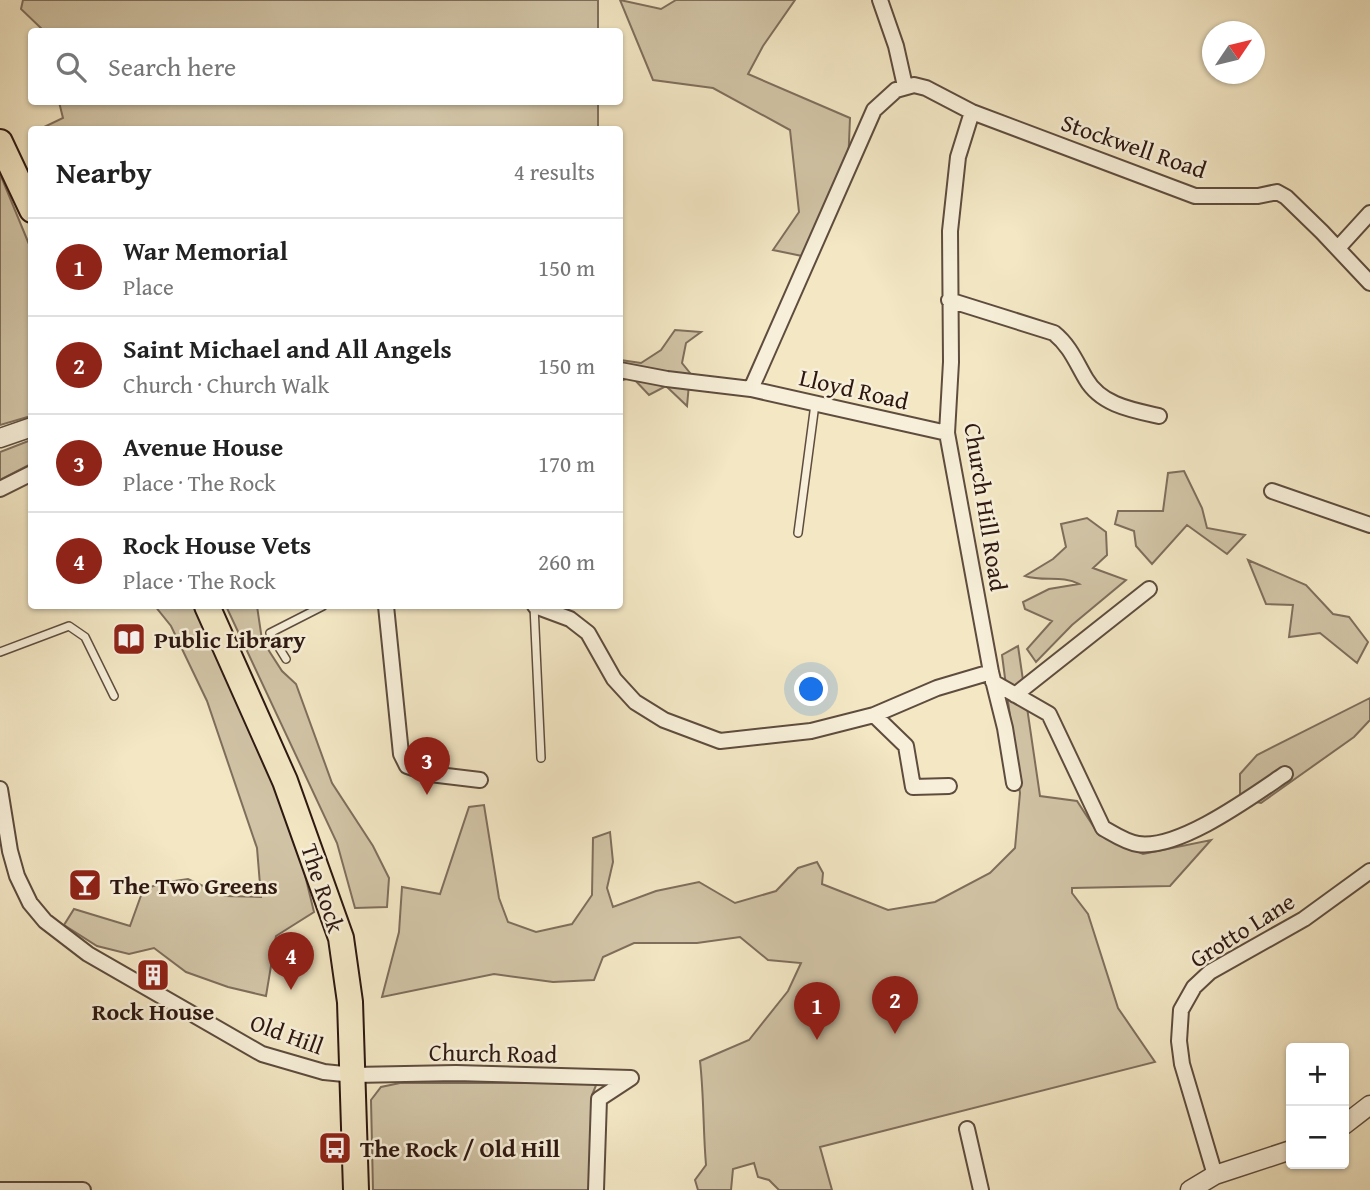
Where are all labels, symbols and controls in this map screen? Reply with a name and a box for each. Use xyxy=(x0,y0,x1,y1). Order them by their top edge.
north arrow xyxy=(1202,21,1265,84)
search box xyxy=(28,28,623,105)
text: Search here xyxy=(108,47,236,86)
icon: search xyxy=(52,48,90,86)
street label: Stockwell Road xyxy=(1057,105,1212,187)
text: Nearby xyxy=(56,150,152,194)
text: 4 results xyxy=(514,155,595,188)
text: War Memorial xyxy=(123,231,288,270)
text: 1 xyxy=(73,251,85,284)
text: 150 m xyxy=(538,251,595,284)
text: Place xyxy=(123,270,174,303)
text: Saint Michael and All Angels xyxy=(123,329,452,368)
text: 2 xyxy=(73,349,85,382)
text: 150 m xyxy=(538,349,595,382)
street label: Lloyd Road xyxy=(796,359,912,419)
text: Church · Church Walk xyxy=(123,368,329,401)
street label: Church Hill Road xyxy=(955,420,1017,594)
text: Avenue House xyxy=(123,427,283,466)
text: 3 xyxy=(73,447,85,480)
text: 170 m xyxy=(538,447,595,480)
text: Place · The Rock xyxy=(123,466,276,499)
text: Rock House Vets xyxy=(123,525,311,564)
text: 4 xyxy=(73,545,85,578)
text: 260 m xyxy=(538,545,595,578)
text: Place · The Rock xyxy=(123,564,276,597)
library icon: Public Library xyxy=(110,620,148,658)
place label: Public Library xyxy=(154,622,306,657)
your location xyxy=(794,672,828,706)
pin: 3 xyxy=(404,737,450,795)
street label: The Rock xyxy=(292,839,354,938)
bar icon: The Two Greens xyxy=(66,866,104,904)
place label: The Two Greens xyxy=(110,868,278,903)
street label: Grotto Lane xyxy=(1183,884,1301,976)
pin: 4 xyxy=(268,932,314,990)
building icon: Rock House xyxy=(134,956,172,994)
pin: 2 xyxy=(872,976,918,1034)
pin: 1 xyxy=(794,982,840,1040)
place label: Rock House xyxy=(92,994,214,1029)
street label: Old Hill xyxy=(246,1005,329,1063)
street label: Church Road xyxy=(429,1034,558,1072)
map controls xyxy=(1286,1043,1349,1169)
button: + xyxy=(1286,1043,1349,1106)
button: − xyxy=(1286,1106,1349,1169)
bus stop icon: The Rock / Old Hill xyxy=(316,1129,354,1167)
place label: The Rock / Old Hill xyxy=(360,1131,561,1166)

